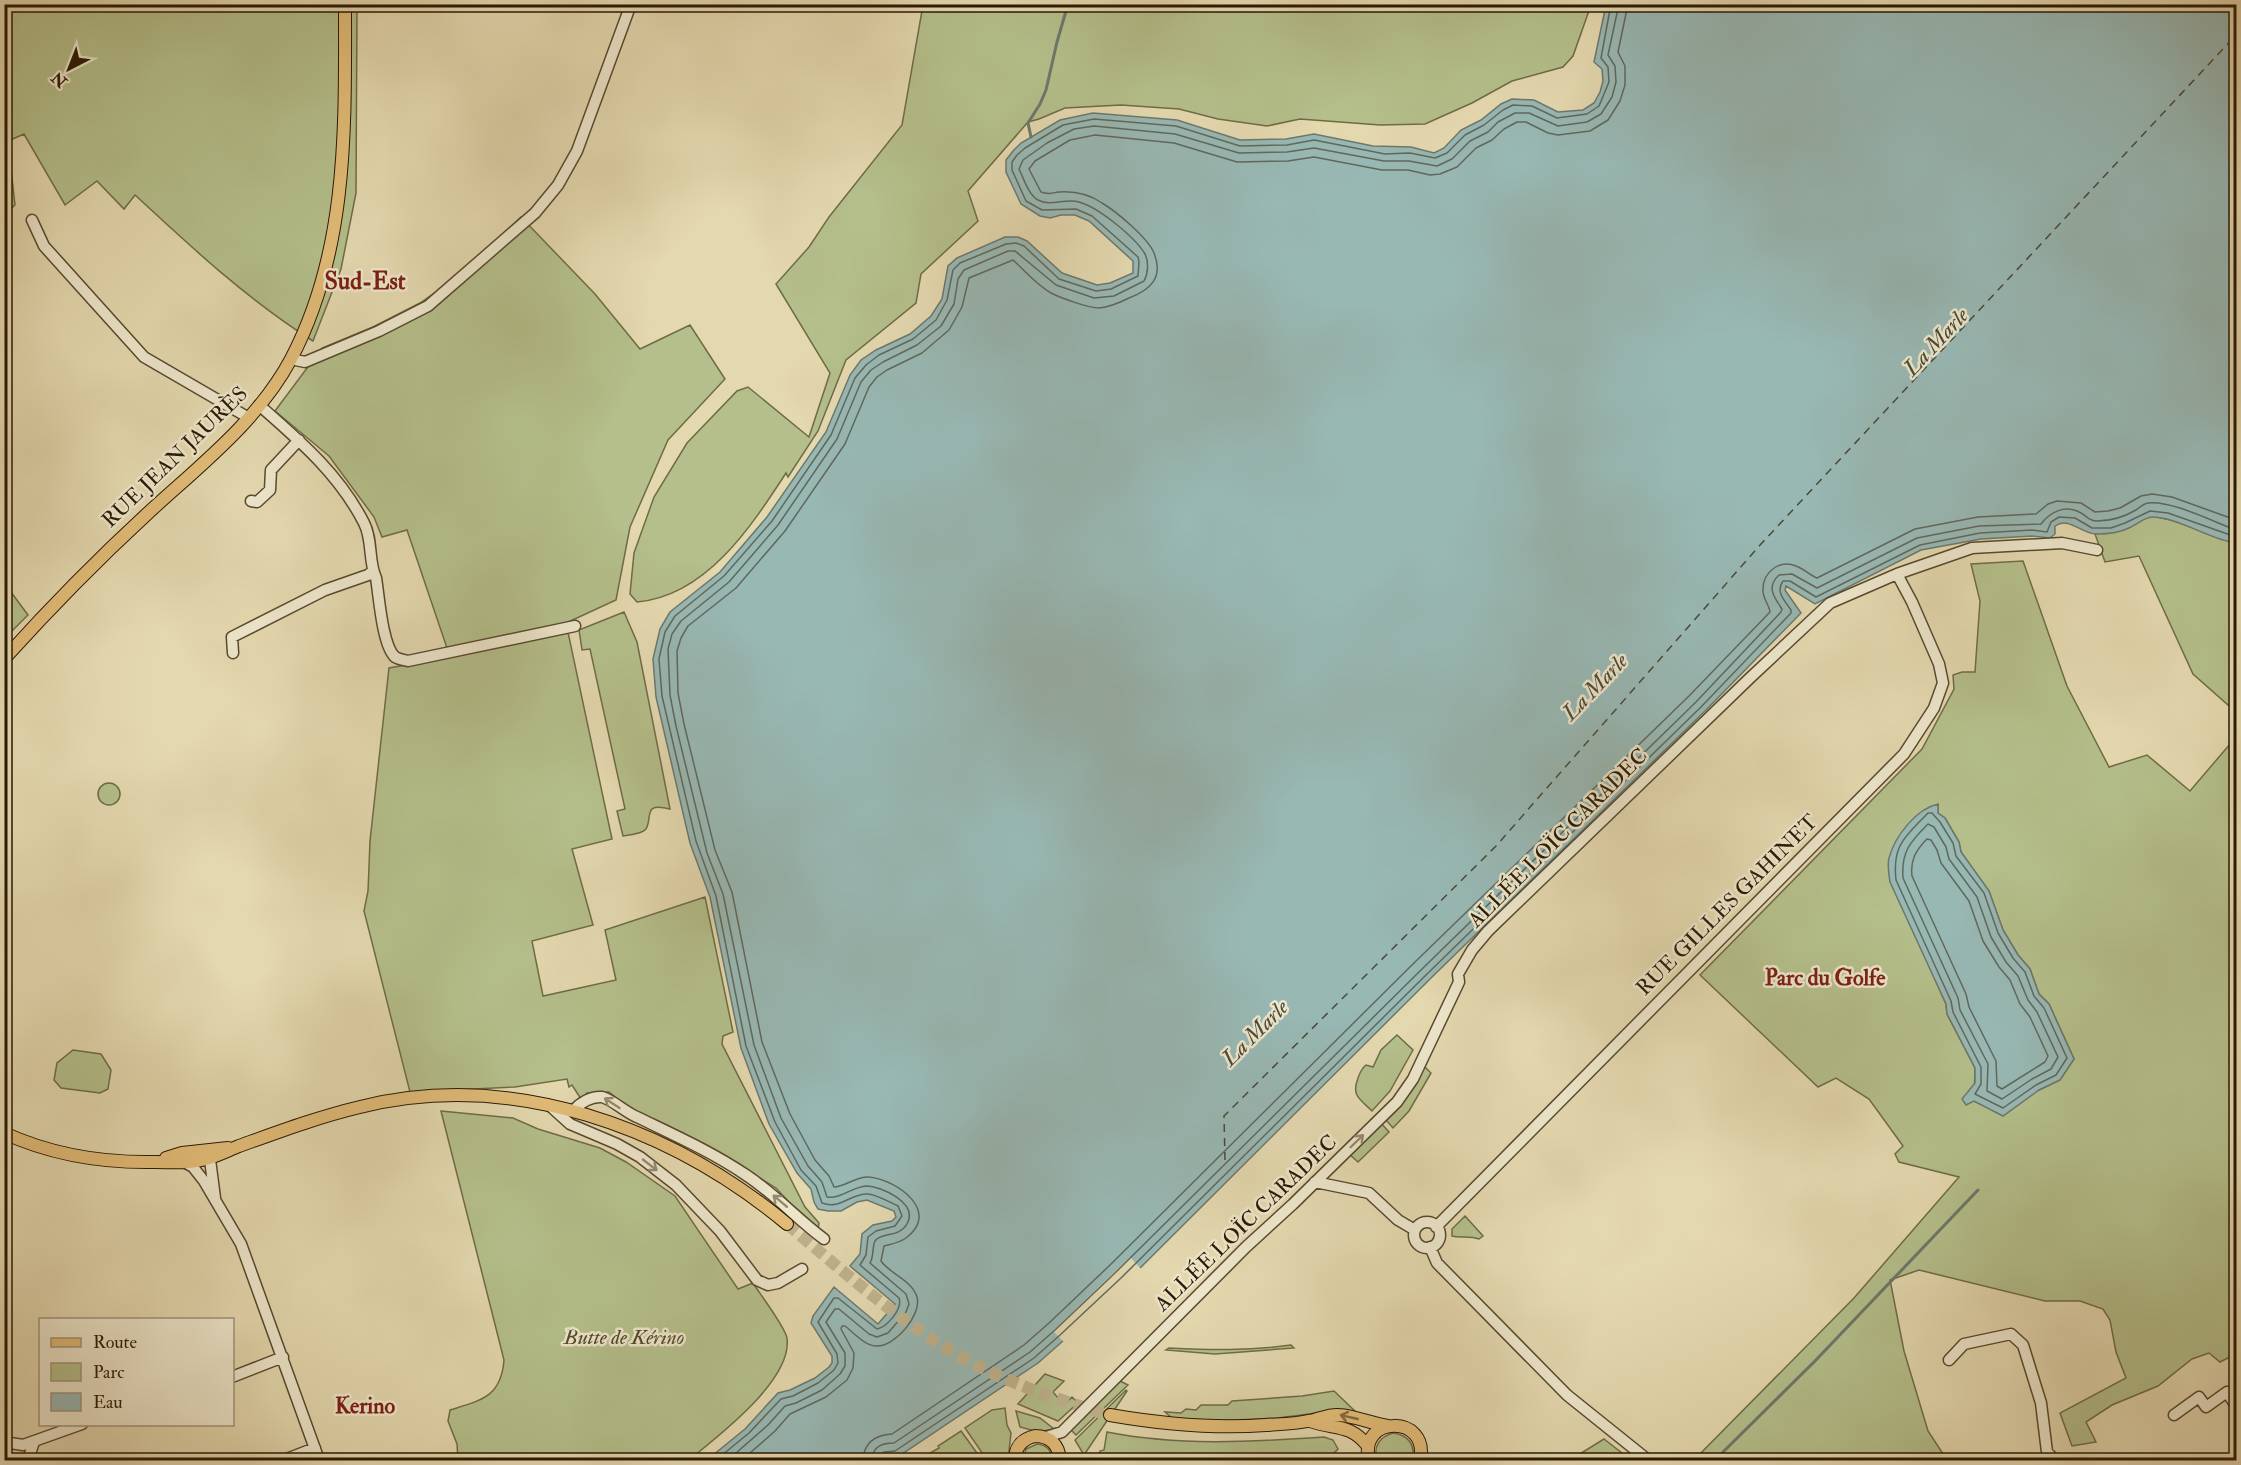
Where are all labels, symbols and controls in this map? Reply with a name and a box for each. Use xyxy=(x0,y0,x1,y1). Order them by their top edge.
north arrow xyxy=(39,39,99,99)
text: N xyxy=(47,67,72,92)
district label: Sud-Est xyxy=(325,266,406,297)
water label: La Marle xyxy=(1897,302,1975,383)
street label: RUE JEAN JAURÈS xyxy=(96,380,254,534)
water label: La Marle xyxy=(1555,647,1634,727)
street label: ALLÉE LOÏC CARADEC xyxy=(1462,742,1654,934)
street label: RUE GILLES GAHINET xyxy=(1631,808,1824,1001)
district label: Parc du Golfe xyxy=(1765,964,1886,992)
water label: La Marle xyxy=(1215,993,1295,1073)
one-way arrow xyxy=(604,1097,621,1109)
street label: ALLÉE LOÏC CARADEC xyxy=(1148,1129,1343,1318)
one-way arrow xyxy=(1350,1134,1365,1149)
one-way arrow xyxy=(642,1158,658,1171)
one-way arrow xyxy=(772,1194,788,1207)
legend xyxy=(39,1318,234,1426)
park label: Butte de Kérino xyxy=(563,1324,684,1351)
text: Route xyxy=(93,1331,137,1354)
text: Parc xyxy=(93,1361,124,1384)
text: Eau xyxy=(93,1391,123,1414)
district label: Kerino xyxy=(335,1392,396,1420)
one-way arrow xyxy=(1340,1411,1359,1423)

